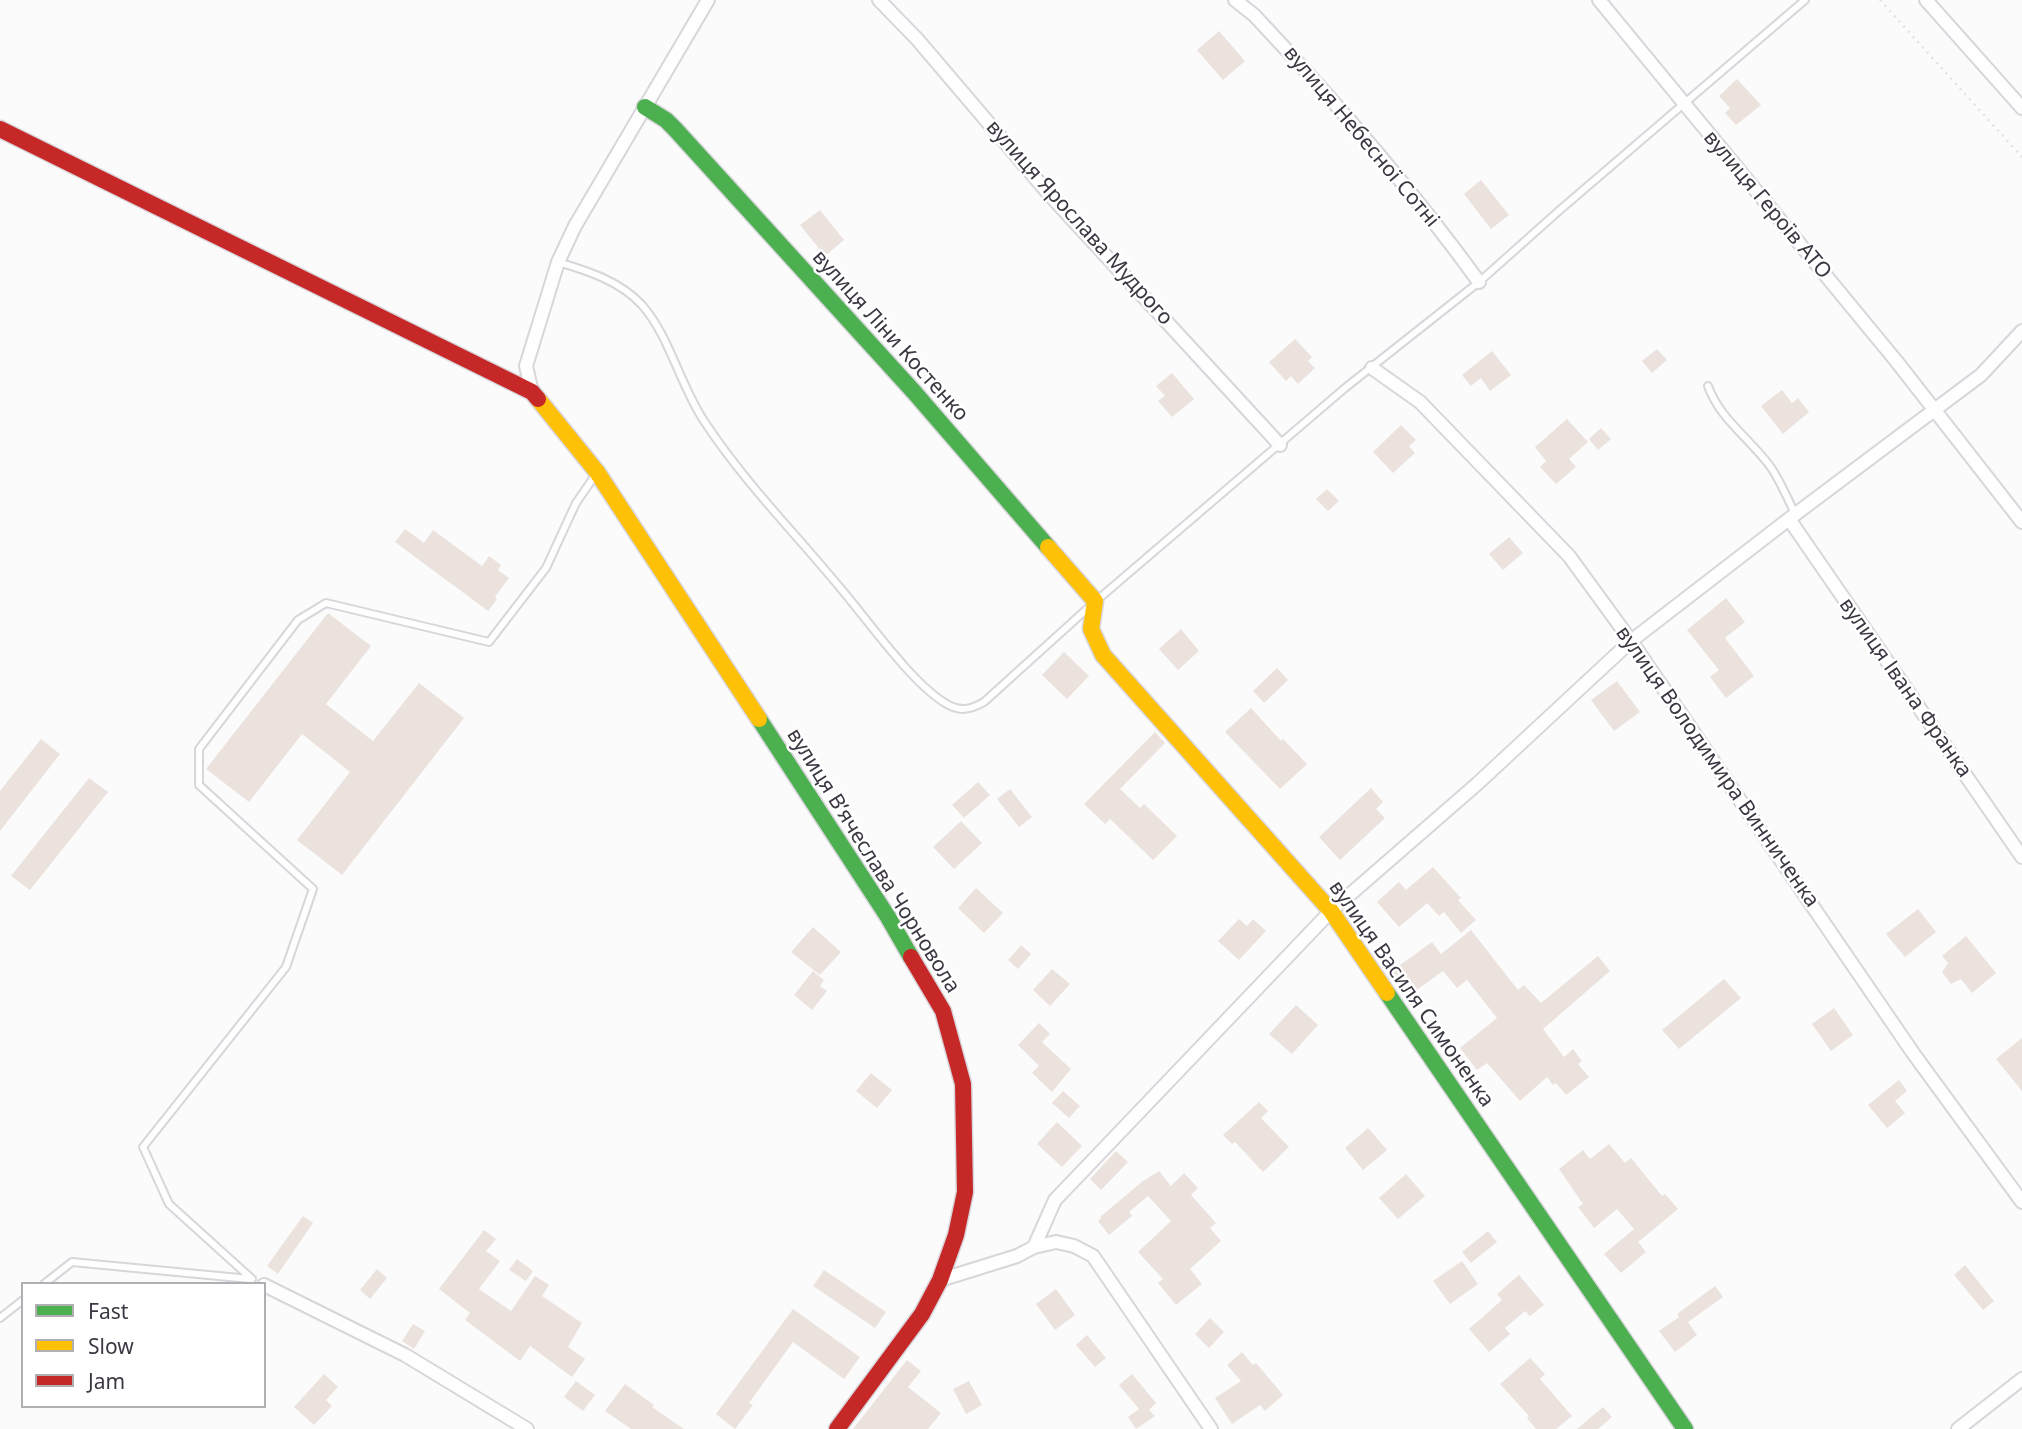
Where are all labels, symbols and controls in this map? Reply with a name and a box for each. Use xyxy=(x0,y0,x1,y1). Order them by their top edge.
street label: вулиця Небесної Сотні xyxy=(1278,41,1444,233)
street label: вулиця Ярослава Мудрого xyxy=(980,115,1178,331)
street label: вулиця Героїв АТО xyxy=(1698,126,1836,284)
street label: вулиця Ліни Костенко xyxy=(807,245,973,427)
street label: вулиця Івана Франка xyxy=(1833,593,1977,783)
street label: вулиця Володимира Винниченка xyxy=(1610,622,1824,912)
street label: вулиця Вʼячеслава Чорновола xyxy=(781,724,965,998)
street label: вулиця Василя Симоненка xyxy=(1323,876,1499,1112)
legend xyxy=(21,1282,266,1408)
text: Fast xyxy=(88,1297,128,1325)
text: Slow xyxy=(88,1332,134,1360)
text: Jam xyxy=(88,1367,125,1395)

